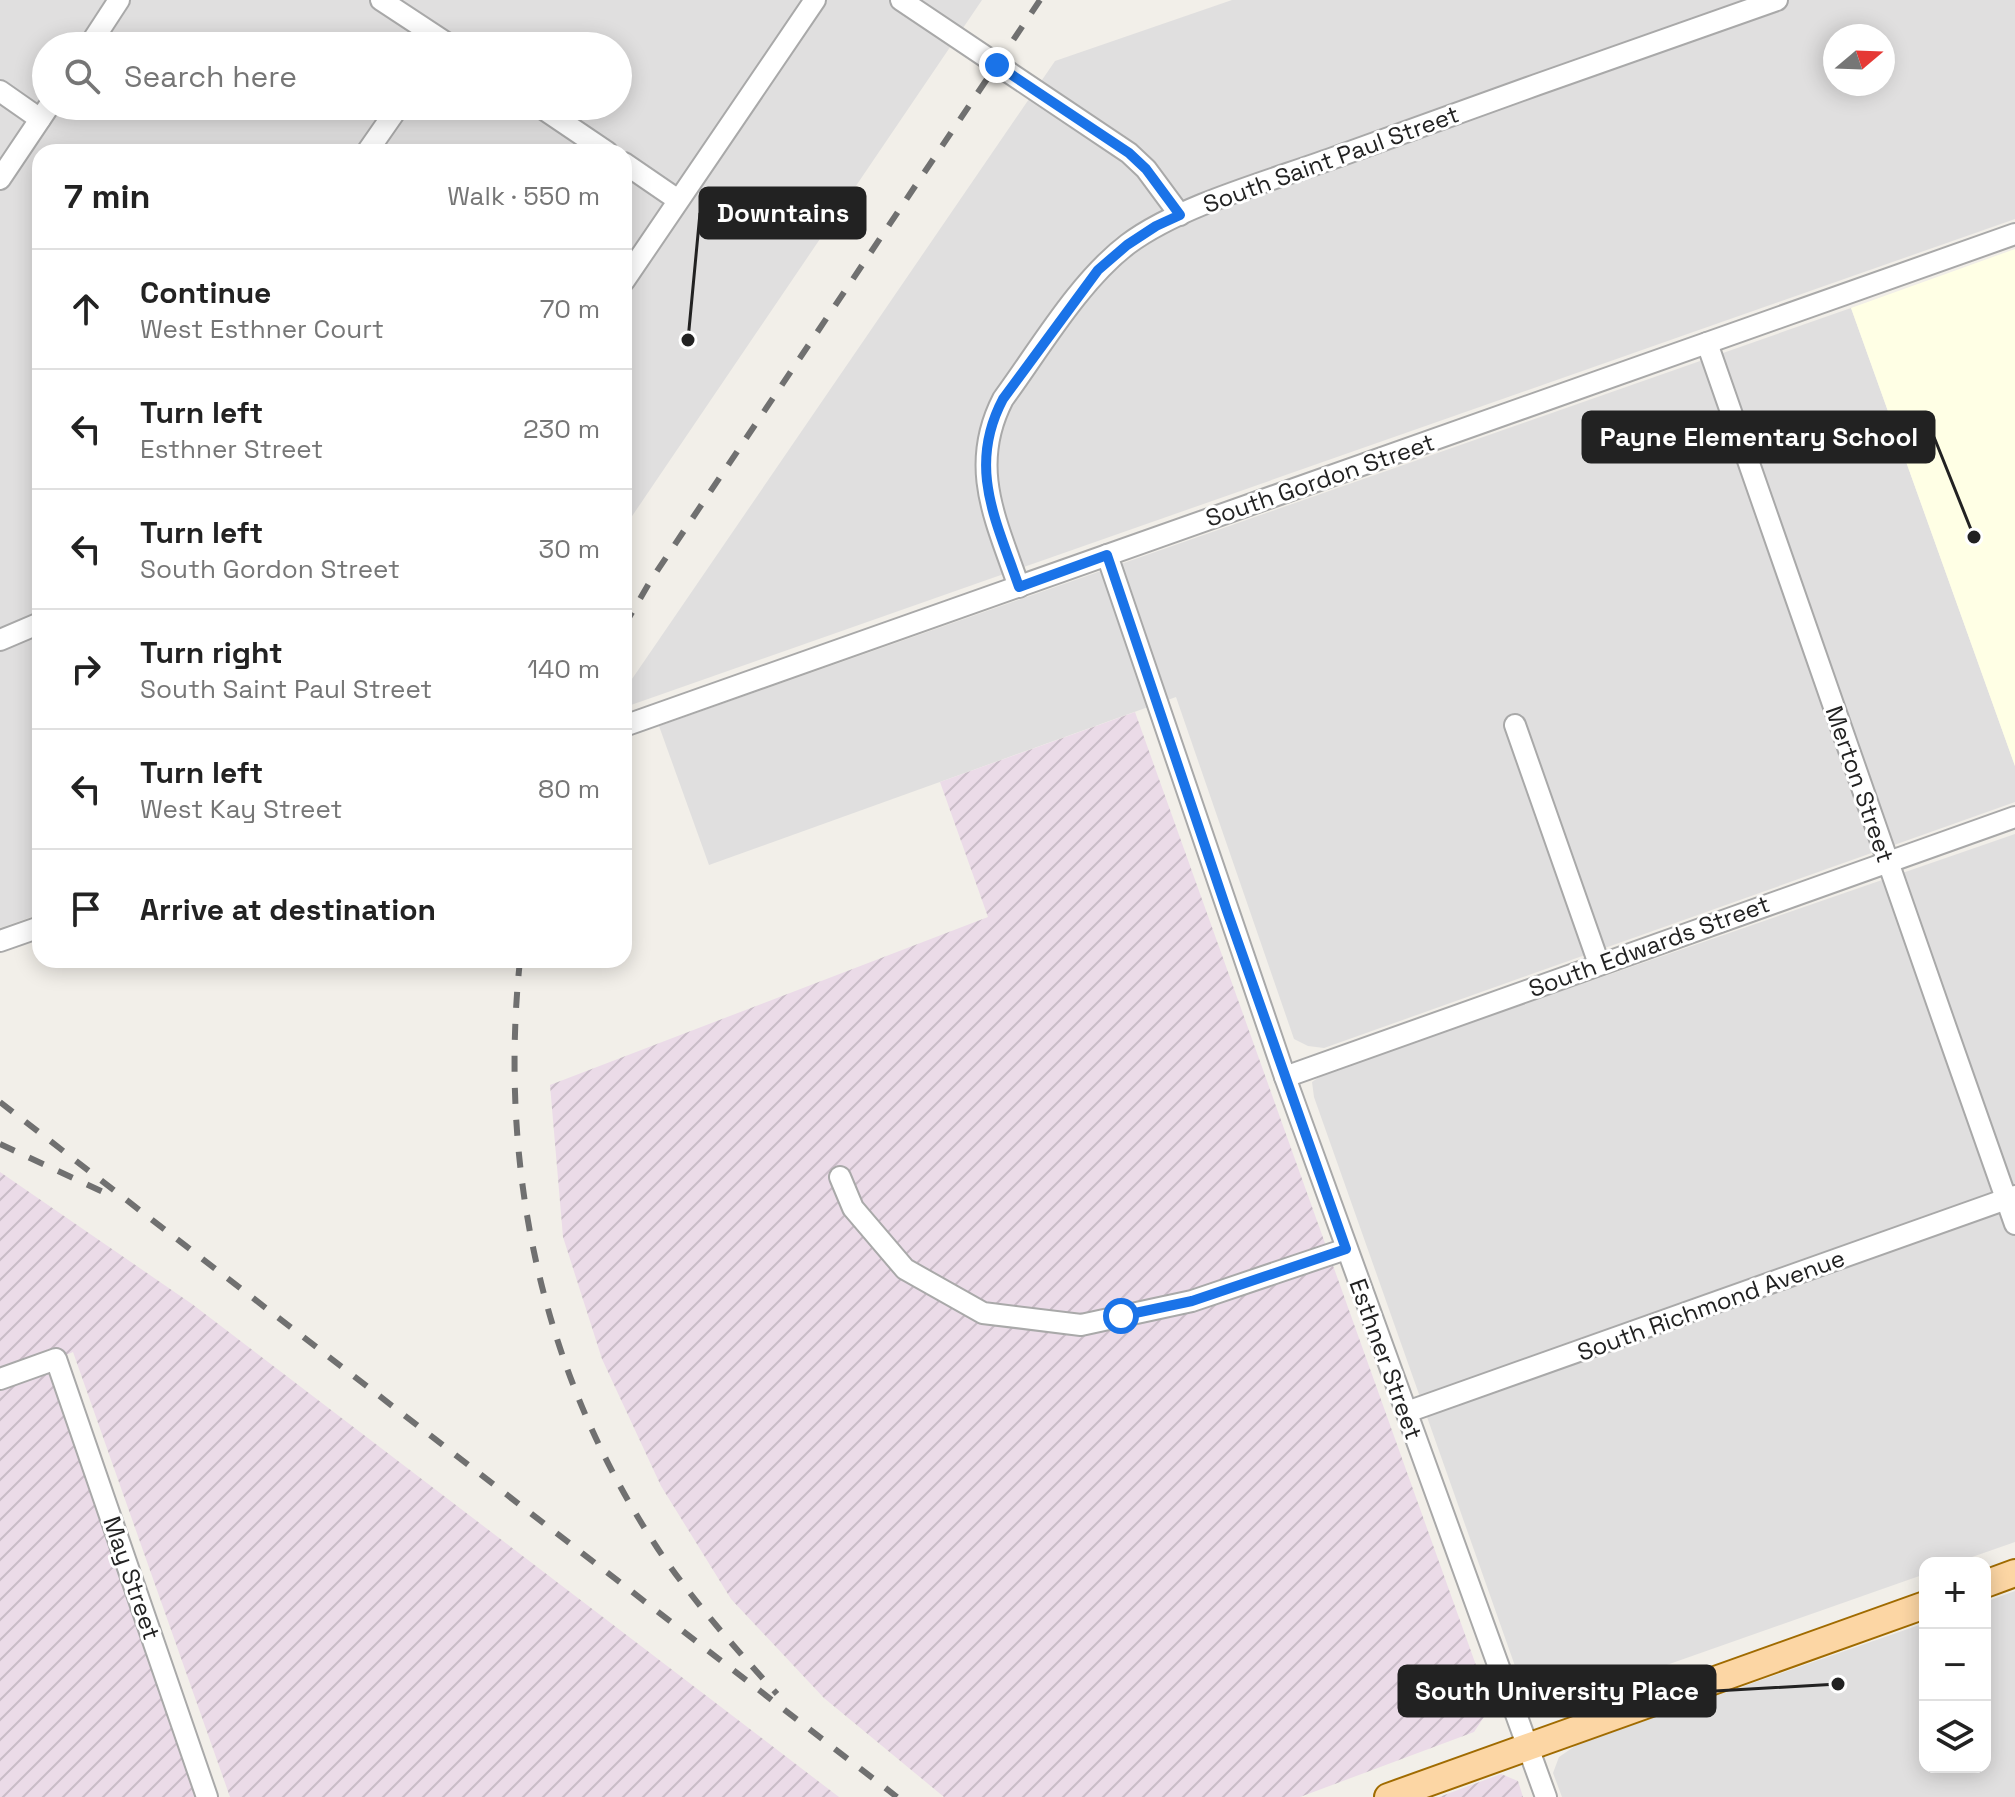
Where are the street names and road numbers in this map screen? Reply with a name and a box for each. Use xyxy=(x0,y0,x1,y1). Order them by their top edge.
street label: South Saint Paul Street xyxy=(1199,98,1463,220)
street label: South Gordon Street xyxy=(1202,426,1438,534)
street label: Merton Street xyxy=(1819,702,1901,866)
street label: South Edwards Street xyxy=(1524,888,1774,1004)
street label: South Richmond Avenue xyxy=(1573,1242,1849,1368)
street label: Esthner Street xyxy=(1343,1274,1429,1444)
street label: May Street xyxy=(96,1512,168,1644)

